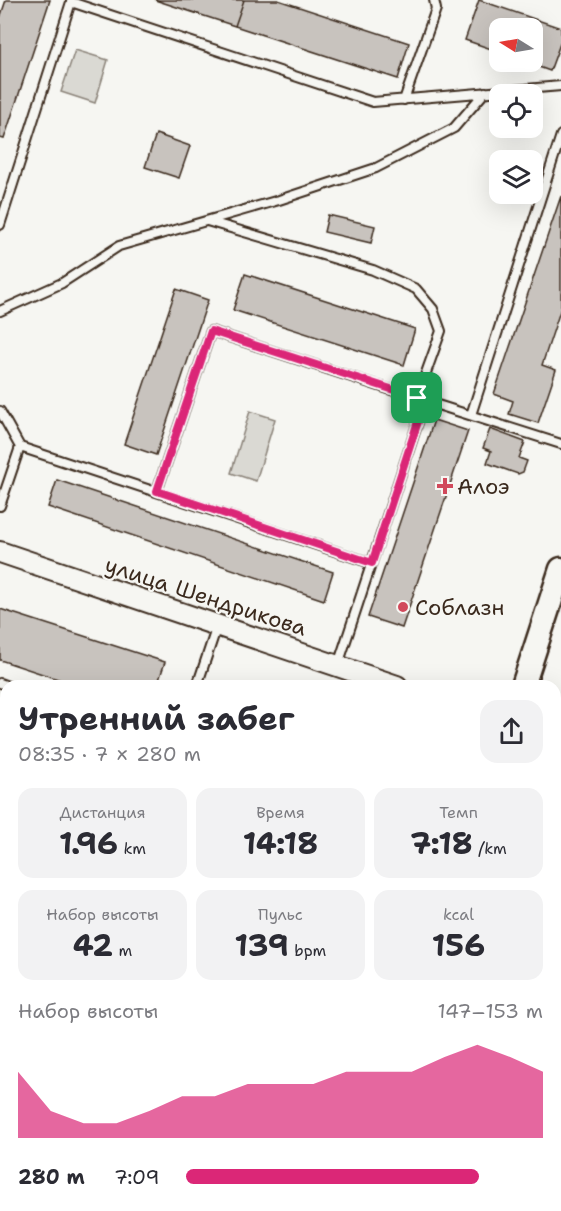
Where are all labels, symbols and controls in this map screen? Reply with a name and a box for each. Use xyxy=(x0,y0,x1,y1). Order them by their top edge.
north arrow xyxy=(489,18,543,72)
map controls xyxy=(489,18,543,204)
button: locate xyxy=(489,84,543,138)
button: layers xyxy=(489,150,543,204)
pin xyxy=(391,372,442,423)
icon: arrive xyxy=(400,381,433,414)
place label: Алоэ xyxy=(457,472,510,501)
marker: Алоэ xyxy=(438,479,452,493)
street label: улица Шендрикова xyxy=(101,550,311,643)
place label: Соблазн xyxy=(415,593,504,622)
marker: Соблазн xyxy=(396,600,410,614)
text: Утренний забег xyxy=(18,696,295,741)
button: share xyxy=(480,700,543,763)
text: 08:35 · 7 × 280 m xyxy=(18,741,201,767)
text: Дистанция xyxy=(60,802,145,823)
text: Время xyxy=(256,802,305,823)
text: Темп xyxy=(439,802,478,823)
text: 1.96 xyxy=(59,823,118,864)
text: 14:18 xyxy=(243,823,318,864)
text: 7:18 xyxy=(410,823,473,864)
text: km xyxy=(118,838,146,859)
text: /km xyxy=(473,838,507,859)
text: Набор высоты xyxy=(46,904,159,925)
text: Пульс xyxy=(258,904,303,925)
text: kcal xyxy=(443,904,474,925)
text: 42 xyxy=(73,925,113,966)
text: 139 xyxy=(235,925,289,966)
text: 156 xyxy=(432,925,485,966)
text: m xyxy=(113,940,132,961)
text: bpm xyxy=(289,940,326,961)
text: Набор высоты xyxy=(18,998,158,1024)
text: 147–153 m xyxy=(437,998,543,1024)
text: 280 m xyxy=(18,1164,85,1190)
text: 7:09 xyxy=(114,1164,160,1190)

